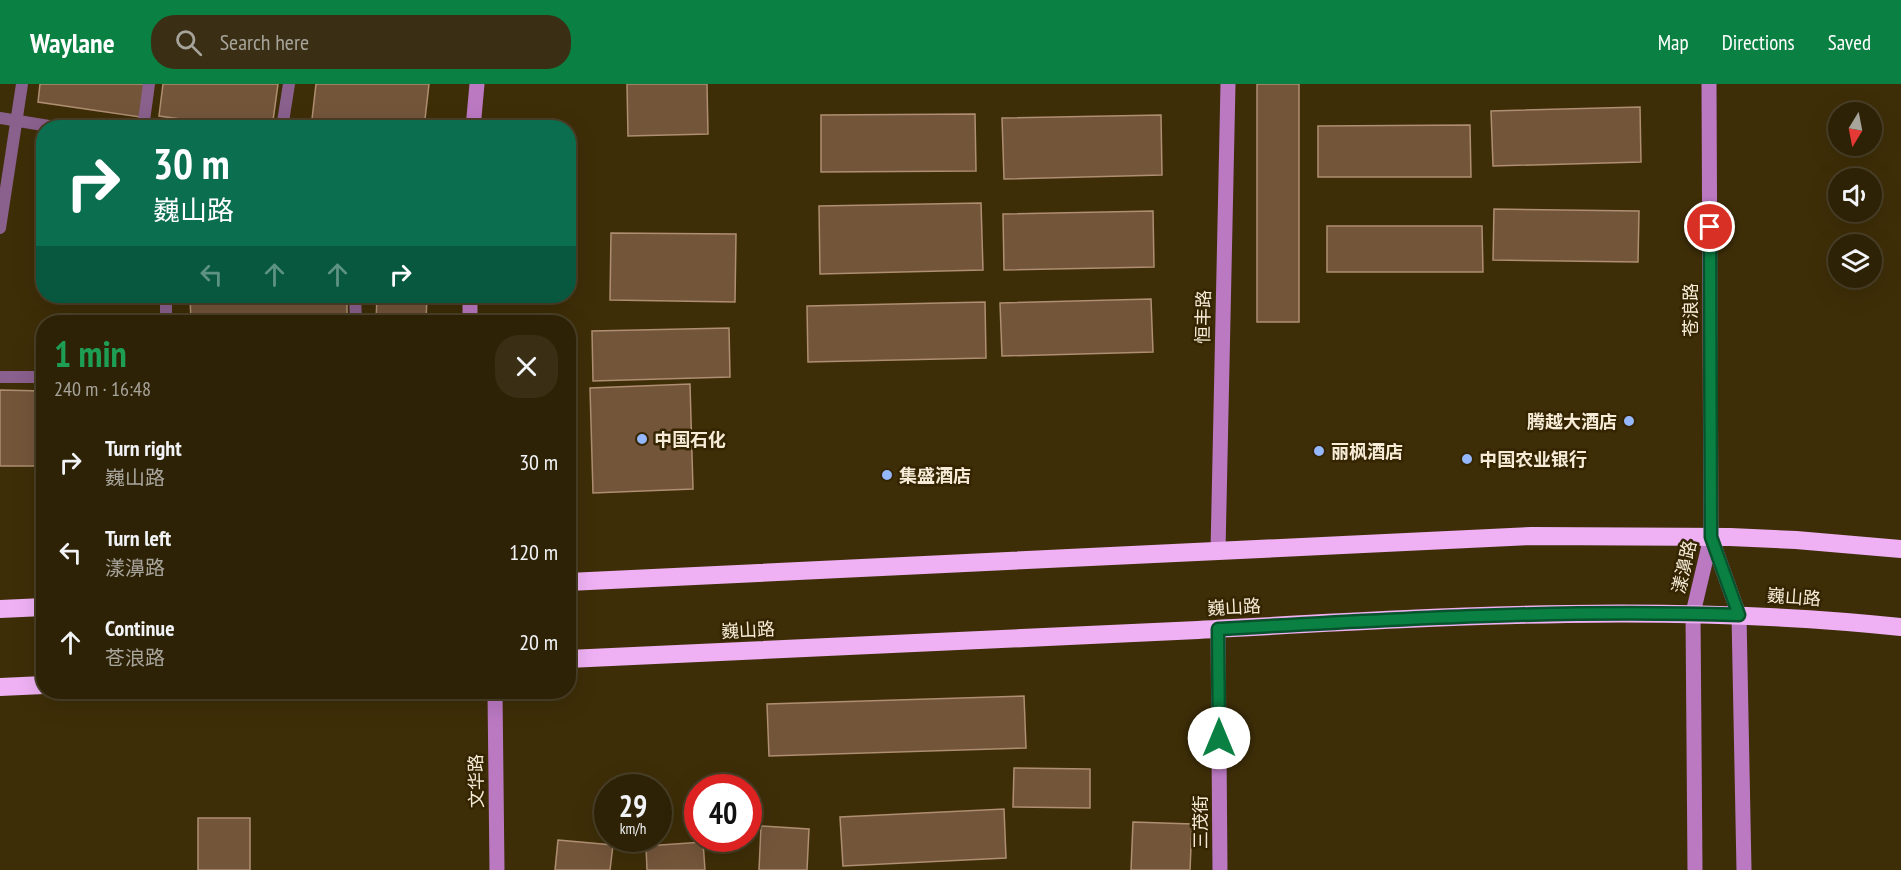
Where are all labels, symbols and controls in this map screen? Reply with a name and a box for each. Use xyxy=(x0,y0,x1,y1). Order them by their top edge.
search box xyxy=(151,15,571,69)
text: Waylane xyxy=(30,24,115,61)
icon: search xyxy=(172,26,205,59)
text: Search here xyxy=(220,28,309,56)
text: Map xyxy=(1658,29,1689,56)
text: Directions xyxy=(1722,29,1795,56)
text: Saved xyxy=(1828,29,1871,56)
north arrow xyxy=(1828,102,1882,156)
map controls xyxy=(1828,102,1882,288)
text: 30 m xyxy=(153,136,230,191)
icon: right xyxy=(54,144,132,222)
button: sound xyxy=(1828,168,1882,222)
text: 巍山路 xyxy=(153,193,234,227)
pin xyxy=(1684,201,1735,252)
icon: arrive xyxy=(1693,210,1726,243)
button: layers xyxy=(1828,234,1882,288)
icon: left xyxy=(195,258,228,291)
icon: ahead xyxy=(258,258,291,291)
icon: ahead xyxy=(321,258,354,291)
icon: right xyxy=(384,258,417,291)
street label: 苍浪路 xyxy=(1679,283,1702,337)
street label: 恒丰路 xyxy=(1191,290,1215,344)
text: 1 min xyxy=(54,330,127,377)
button: close xyxy=(495,335,558,398)
text: 240 m · 16:48 xyxy=(54,376,151,402)
place label: 腾越大酒店 xyxy=(1527,410,1617,433)
marker: 腾越大酒店 xyxy=(1622,414,1636,428)
place label: 中国石化 xyxy=(654,428,726,451)
marker: 中国石化 xyxy=(635,432,649,446)
text: Turn right xyxy=(105,434,182,462)
place label: 丽枫酒店 xyxy=(1331,440,1403,463)
marker: 丽枫酒店 xyxy=(1312,444,1326,458)
icon: right xyxy=(54,446,87,479)
text: 30 m xyxy=(519,448,558,476)
place label: 中国农业银行 xyxy=(1479,448,1587,471)
marker: 中国农业银行 xyxy=(1460,452,1474,466)
place label: 集盛酒店 xyxy=(899,464,971,487)
text: 巍山路 xyxy=(105,465,165,491)
marker: 集盛酒店 xyxy=(880,468,894,482)
text: Turn left xyxy=(105,524,171,552)
icon: left xyxy=(54,536,87,569)
text: 120 m xyxy=(509,538,558,566)
street label: 漾濞路 xyxy=(1667,538,1701,596)
text: 漾濞路 xyxy=(105,555,165,581)
street label: 巍山路 xyxy=(1766,584,1822,610)
street label: 巍山路 xyxy=(1206,594,1262,620)
text: Continue xyxy=(105,614,175,642)
street label: 巍山路 xyxy=(720,617,776,643)
icon: ahead xyxy=(54,626,87,659)
text: 20 m xyxy=(519,628,558,656)
text: 苍浪路 xyxy=(105,645,165,671)
position arrow xyxy=(1187,706,1251,770)
street label: 文华路 xyxy=(464,754,488,808)
speed limit sign: 40 xyxy=(684,774,762,852)
text: 29 xyxy=(619,786,647,825)
street label: 三茂街 xyxy=(1189,795,1212,849)
text: km/h xyxy=(620,819,646,838)

